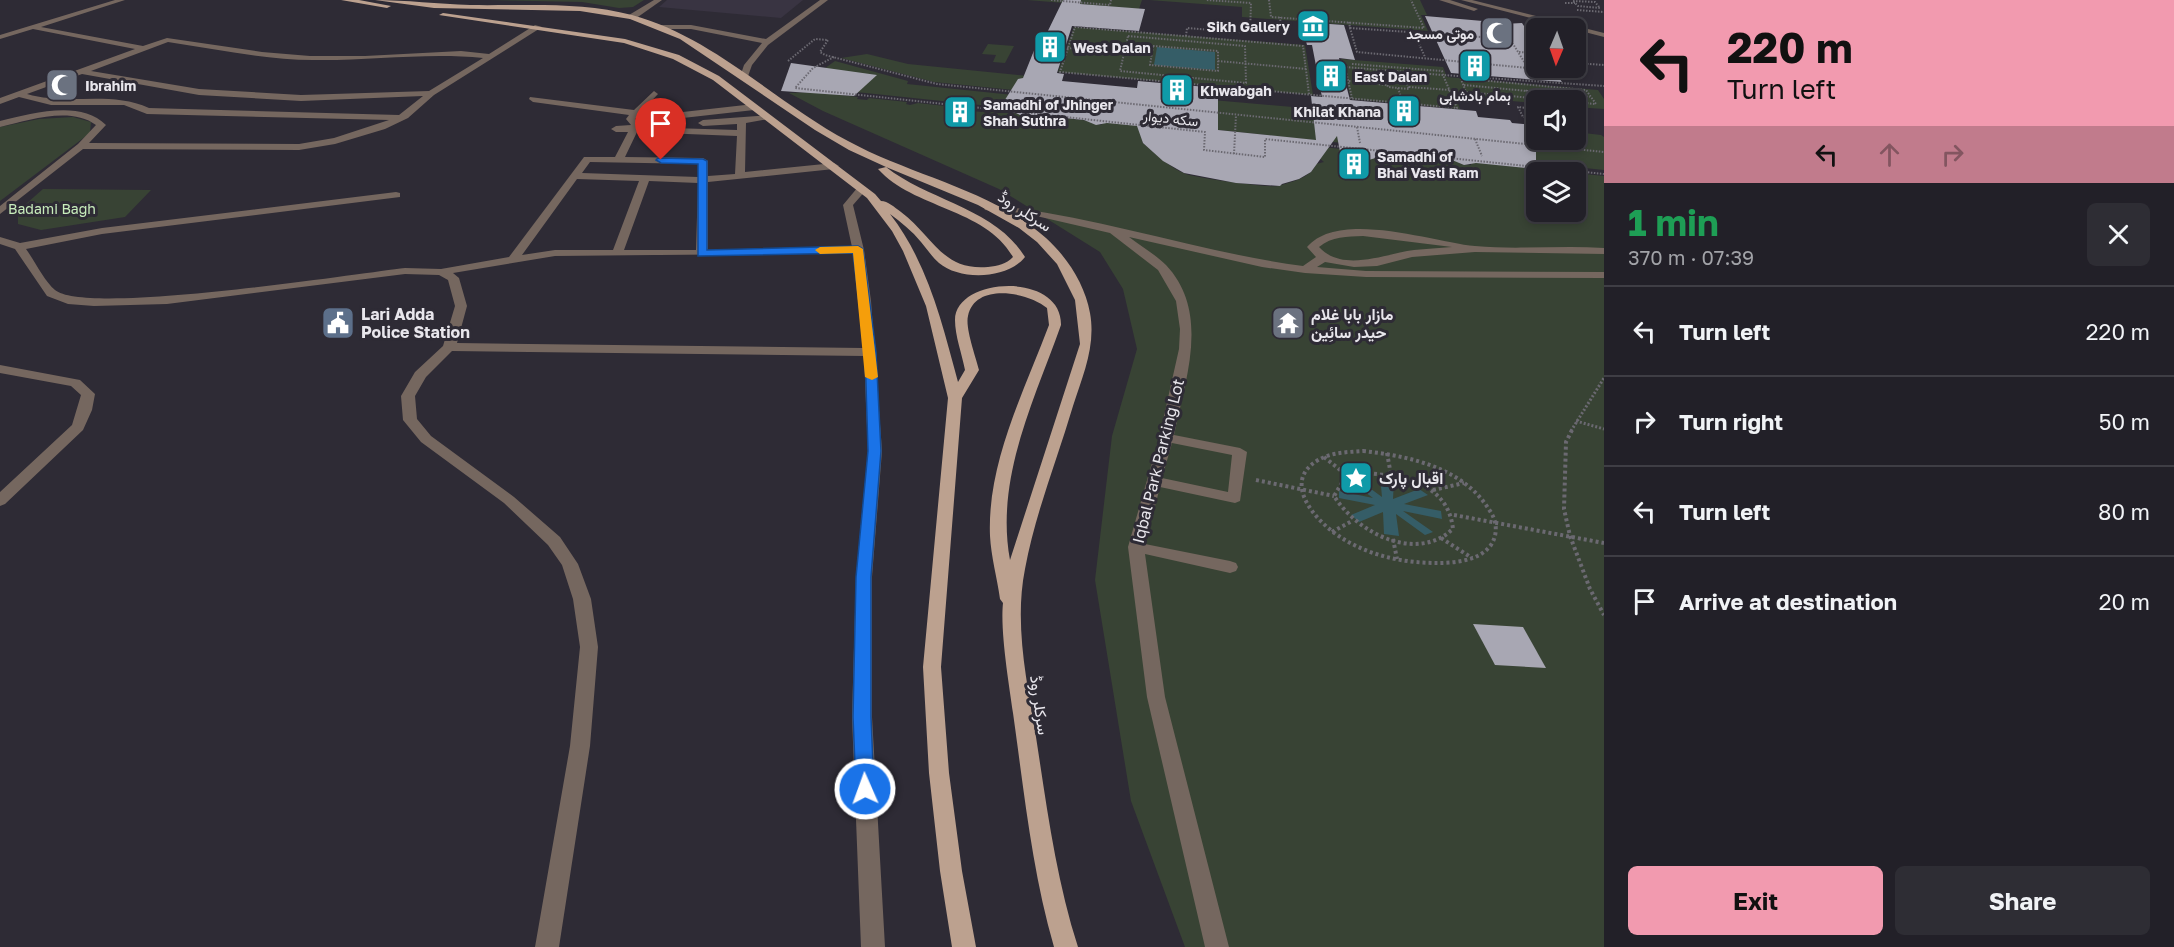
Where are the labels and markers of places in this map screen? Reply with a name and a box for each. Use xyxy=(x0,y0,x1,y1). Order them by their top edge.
museum icon: Sikh Gallery xyxy=(1295,8,1331,44)
mosque icon: موتی مسجد xyxy=(1479,15,1515,51)
place label: Sikh Gallery xyxy=(1207,18,1291,35)
place label: موتی مسجد xyxy=(1406,25,1474,43)
building icon: West Dalan xyxy=(1032,29,1068,65)
place label: West Dalan xyxy=(1073,39,1151,56)
building icon: ہمام بادشاہی xyxy=(1457,48,1493,84)
building icon: East Dalan xyxy=(1313,58,1349,94)
mosque icon: Ibrahim xyxy=(44,67,80,103)
place label: East Dalan xyxy=(1354,68,1427,85)
building icon: Khwabgah xyxy=(1159,72,1195,108)
place label: Ibrahim xyxy=(85,77,136,94)
place label: Khwabgah xyxy=(1200,82,1272,99)
place label: ہمام بادشاہی xyxy=(1439,87,1511,105)
building icon: Khilat Khana xyxy=(1386,93,1422,129)
building icon: Samadhi of Jhinger Shah Suthra xyxy=(942,94,978,130)
place label: Samadhi of Jhinger Shah Suthra xyxy=(983,96,1114,129)
pin xyxy=(635,98,686,160)
place label: Khilat Khana xyxy=(1293,103,1381,120)
building icon: Samadhi of Bhai Vasti Ram xyxy=(1336,146,1372,182)
place label: Samadhi of Bhai Vasti Ram xyxy=(1377,148,1479,181)
place label: Lari Adda Police Station xyxy=(361,304,470,342)
place label: مازار بابا غلام حیدر سائِین xyxy=(1311,304,1394,343)
public building icon: Lari Adda Police Station xyxy=(320,305,356,341)
temple icon: مازار بابا غلام حیدر سائِین xyxy=(1270,305,1306,341)
place icon: اقبال پارک xyxy=(1338,460,1374,496)
place label: اقبال پارک xyxy=(1379,468,1443,490)

